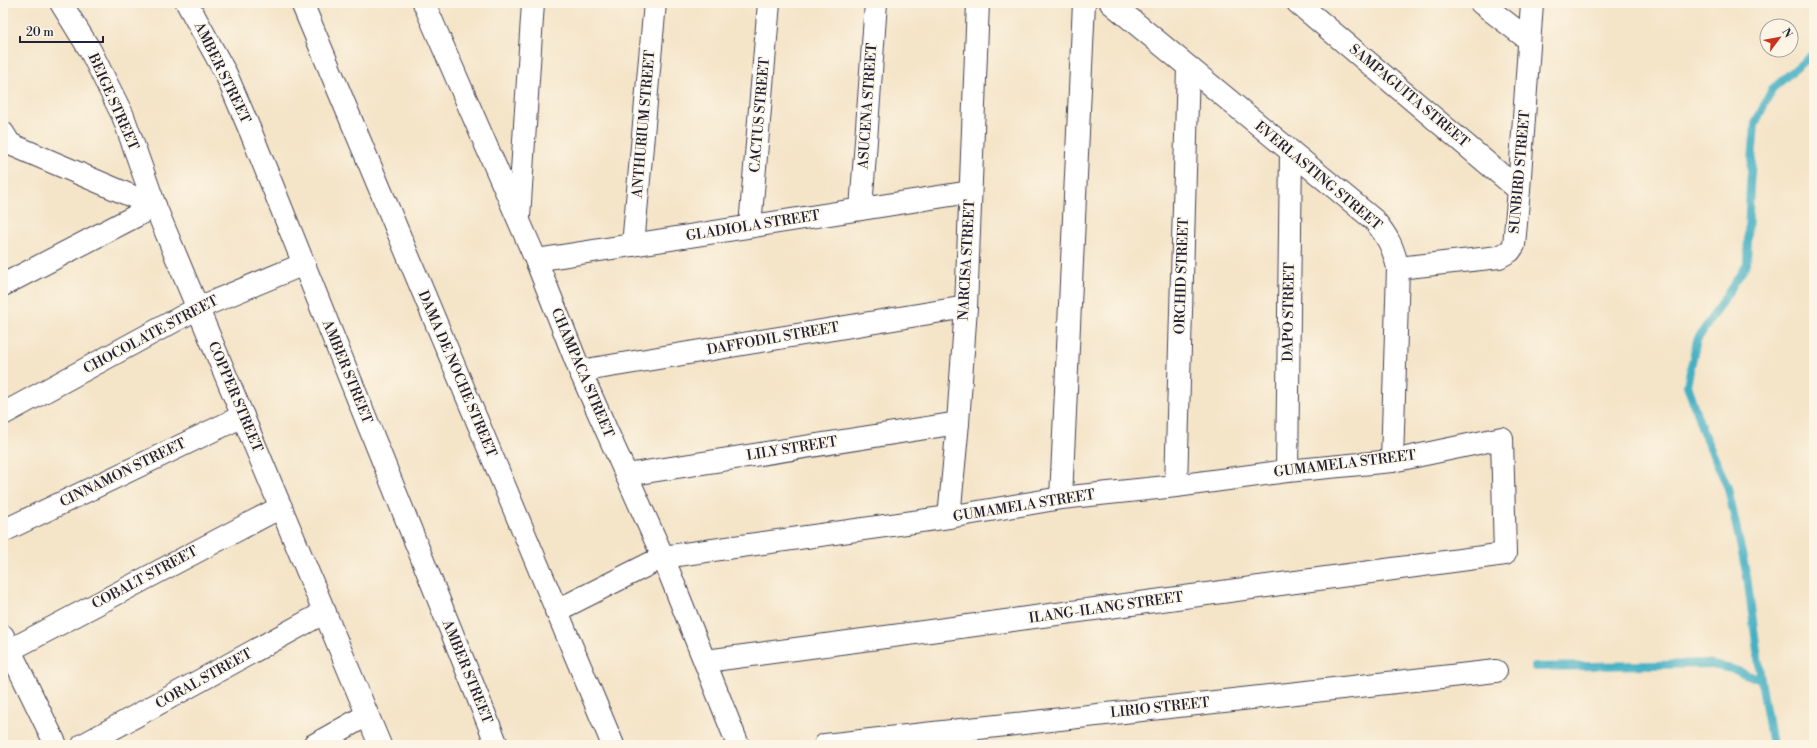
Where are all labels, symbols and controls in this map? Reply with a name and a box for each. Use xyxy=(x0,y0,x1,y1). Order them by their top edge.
scale bar xyxy=(20,18,103,44)
street label: AMBER STREET xyxy=(189,18,254,127)
north arrow xyxy=(1759,18,1799,58)
text: 20 m xyxy=(26,25,54,40)
text: N xyxy=(1778,26,1795,41)
street label: SAMPAGUITA STREET xyxy=(1345,40,1473,152)
street label: ASUCENA STREET xyxy=(855,42,881,171)
street label: ANTHURIUM STREET xyxy=(628,49,659,200)
street label: BEIGE STREET xyxy=(83,50,142,153)
street label: CACTUS STREET xyxy=(746,56,774,174)
street label: SUNBIRD STREET xyxy=(1506,109,1534,234)
street label: EVERLASTING STREET xyxy=(1251,117,1385,235)
street label: NARCISA STREET xyxy=(955,199,979,321)
street label: GLADIOLA STREET xyxy=(685,206,821,245)
street label: ORCHID STREET xyxy=(1171,217,1193,335)
street label: DAPO STREET xyxy=(1279,262,1299,362)
street label: DAMA DE NOCHE STREET xyxy=(414,288,500,460)
street label: CHOCOLATE STREET xyxy=(80,292,222,378)
street label: CHAMPACA STREET xyxy=(547,305,618,441)
street label: AMBER STREET xyxy=(318,316,376,427)
street label: DAFFODIL STREET xyxy=(706,318,841,359)
street label: COPPER STREET xyxy=(204,339,266,455)
street label: LILY STREET xyxy=(745,433,839,465)
street label: CINNAMON STREET xyxy=(57,435,189,511)
street label: GUMAMELA STREET xyxy=(1273,446,1417,482)
street label: GUMAMELA STREET xyxy=(952,486,1096,526)
street label: COBALT STREET xyxy=(89,542,201,613)
street label: ILANG-ILANG STREET xyxy=(1028,588,1185,628)
street label: AMBER STREET xyxy=(438,616,496,727)
street label: CORAL STREET xyxy=(152,645,256,713)
street label: LIRIO STREET xyxy=(1109,694,1211,722)

